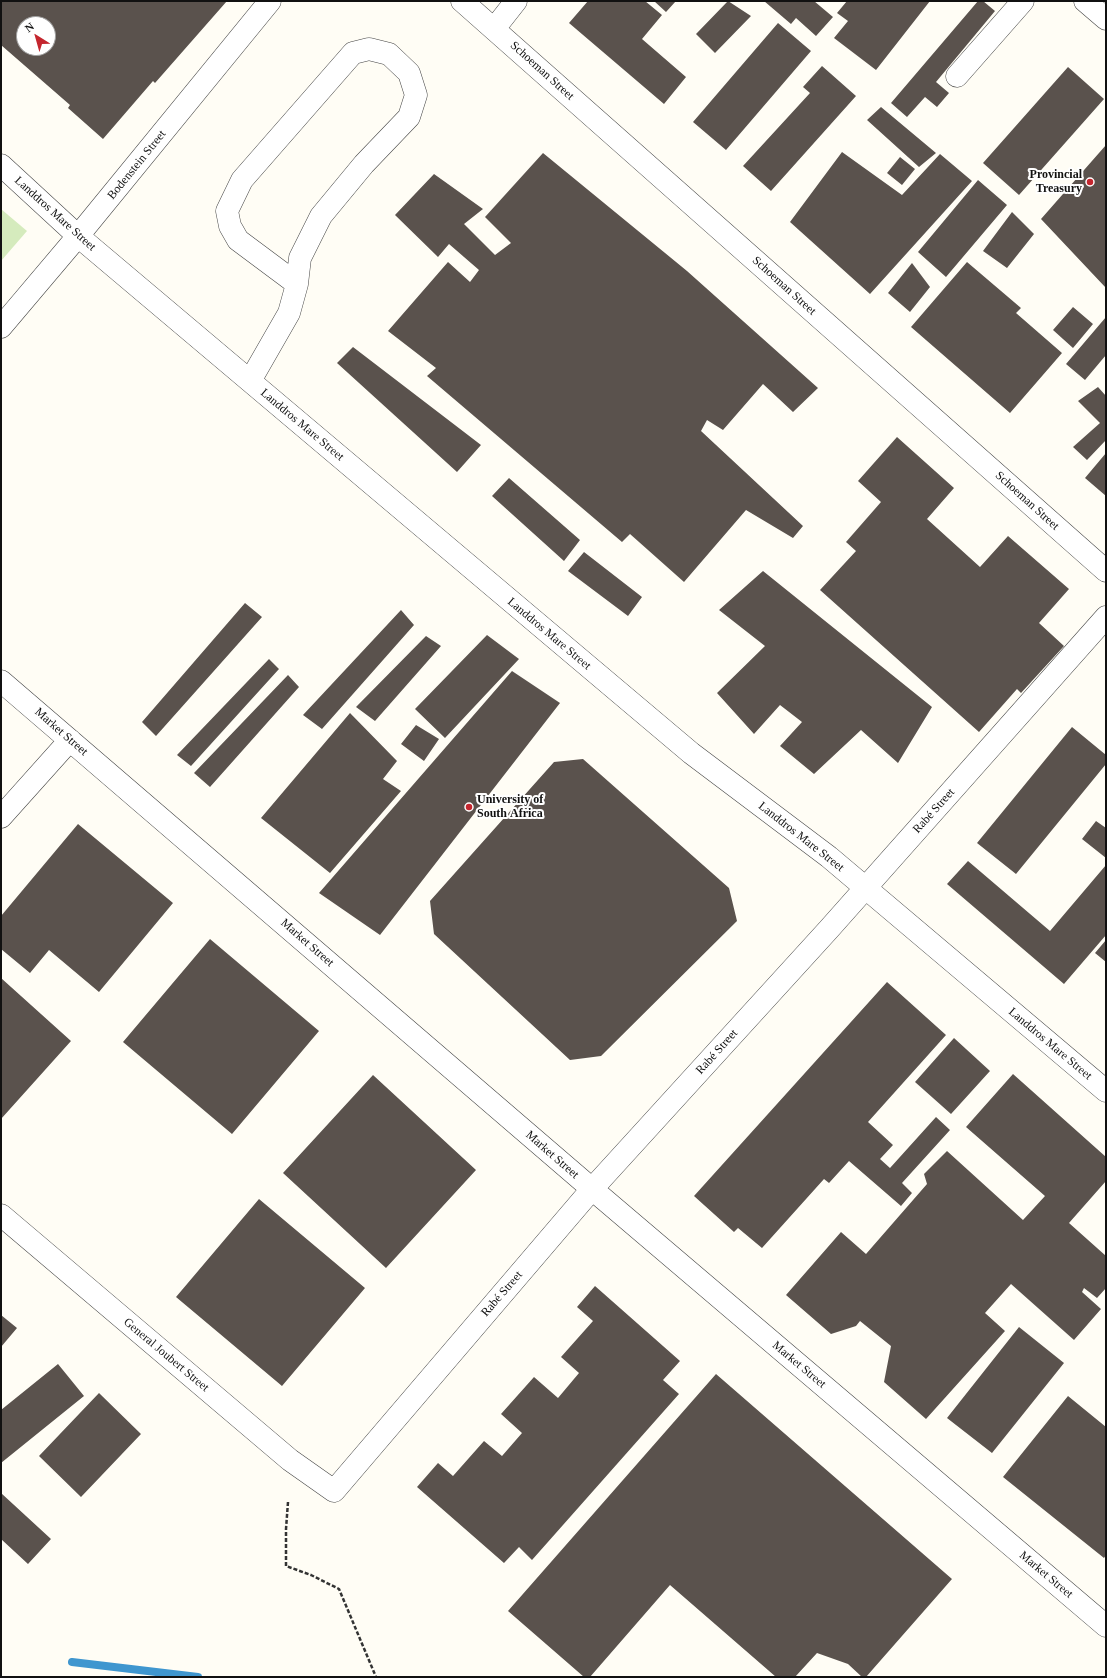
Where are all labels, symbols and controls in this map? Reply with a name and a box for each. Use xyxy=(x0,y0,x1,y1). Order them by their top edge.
north arrow xyxy=(16,16,56,56)
text: N xyxy=(23,20,36,34)
street label: Schoeman Street xyxy=(507,39,577,103)
street label: Bodenstein Street xyxy=(105,127,169,203)
place label: Provincial Treasury xyxy=(1030,168,1082,196)
street label: Landdros Mare Street xyxy=(11,174,99,254)
marker: Provincial Treasury xyxy=(1085,177,1095,187)
street label: Schoeman Street xyxy=(749,254,819,318)
street label: Landdros Mare Street xyxy=(257,386,347,464)
street label: Schoeman Street xyxy=(992,469,1062,533)
street label: Landdros Mare Street xyxy=(504,595,594,673)
street label: Market Street xyxy=(32,705,90,759)
street label: Rabé Street xyxy=(910,786,958,836)
place label: University of South Africa xyxy=(477,793,543,821)
street label: Landdros Mare Street xyxy=(755,799,847,875)
marker: University of South Africa xyxy=(464,802,474,812)
street label: Market Street xyxy=(278,916,336,970)
street label: Landdros Mare Street xyxy=(1005,1005,1095,1083)
street label: Rabé Street xyxy=(693,1027,741,1077)
street label: Market Street xyxy=(523,1128,581,1182)
street label: Rabé Street xyxy=(478,1268,526,1320)
street label: General Joubert Street xyxy=(120,1315,212,1395)
street label: Market Street xyxy=(769,1338,829,1392)
street label: Market Street xyxy=(1016,1548,1076,1602)

